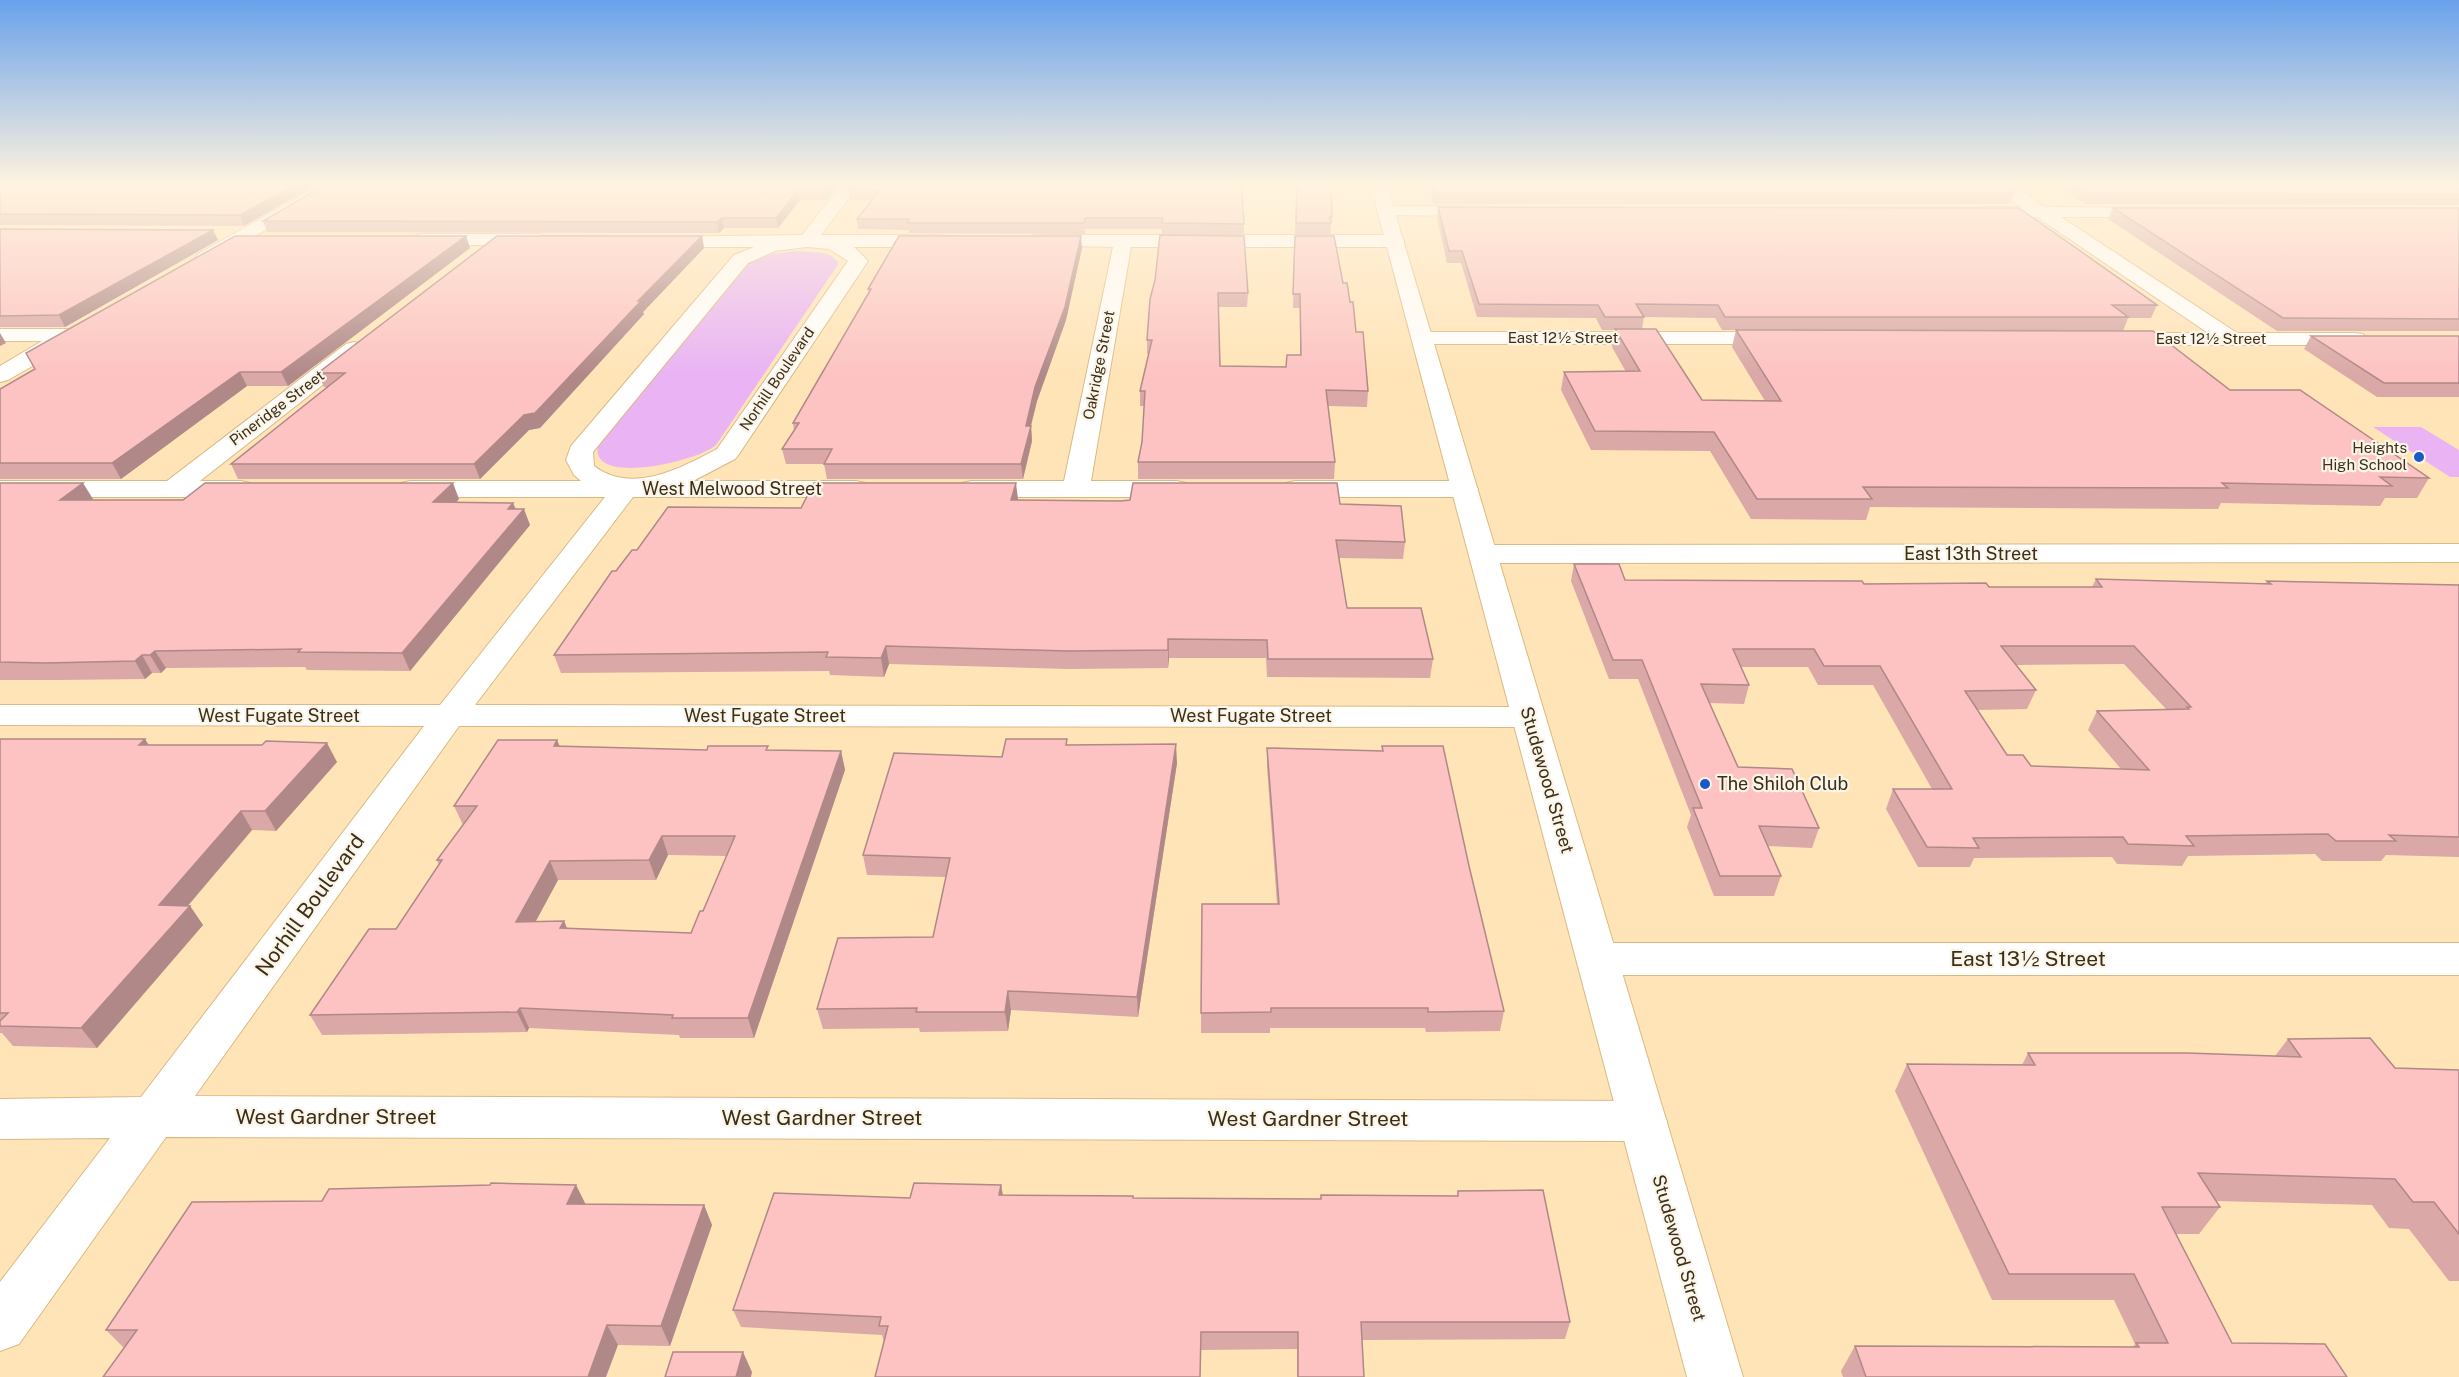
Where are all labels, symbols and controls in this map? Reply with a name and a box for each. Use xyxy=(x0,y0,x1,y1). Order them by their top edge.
street label: Oakridge Street xyxy=(1080,309,1117,421)
street label: Norhill Boulevard xyxy=(736,324,817,434)
street label: East 12½ Street xyxy=(1508,329,1619,346)
street label: East 12½ Street xyxy=(2156,330,2267,347)
street label: Pineridge Street xyxy=(226,366,327,449)
place label: Heights High School xyxy=(2322,439,2407,473)
marker: Heights High School xyxy=(2412,450,2426,464)
street label: West Melwood Street xyxy=(642,478,822,499)
street label: East 13th Street xyxy=(1904,543,2038,564)
street label: Studewood Street xyxy=(1516,704,1578,856)
street label: West Fugate Street xyxy=(198,705,360,726)
street label: West Fugate Street xyxy=(684,705,846,726)
street label: West Fugate Street xyxy=(1170,705,1332,726)
place label: The Shiloh Club xyxy=(1717,773,1848,794)
marker: The Shiloh Club xyxy=(1698,777,1712,791)
street label: Norhill Boulevard xyxy=(250,829,369,980)
street label: East 13½ Street xyxy=(1950,946,2106,971)
street label: West Gardner Street xyxy=(236,1104,436,1129)
street label: West Gardner Street xyxy=(722,1105,922,1130)
street label: West Gardner Street xyxy=(1208,1106,1408,1131)
street label: Studewood Street xyxy=(1648,1172,1710,1324)

